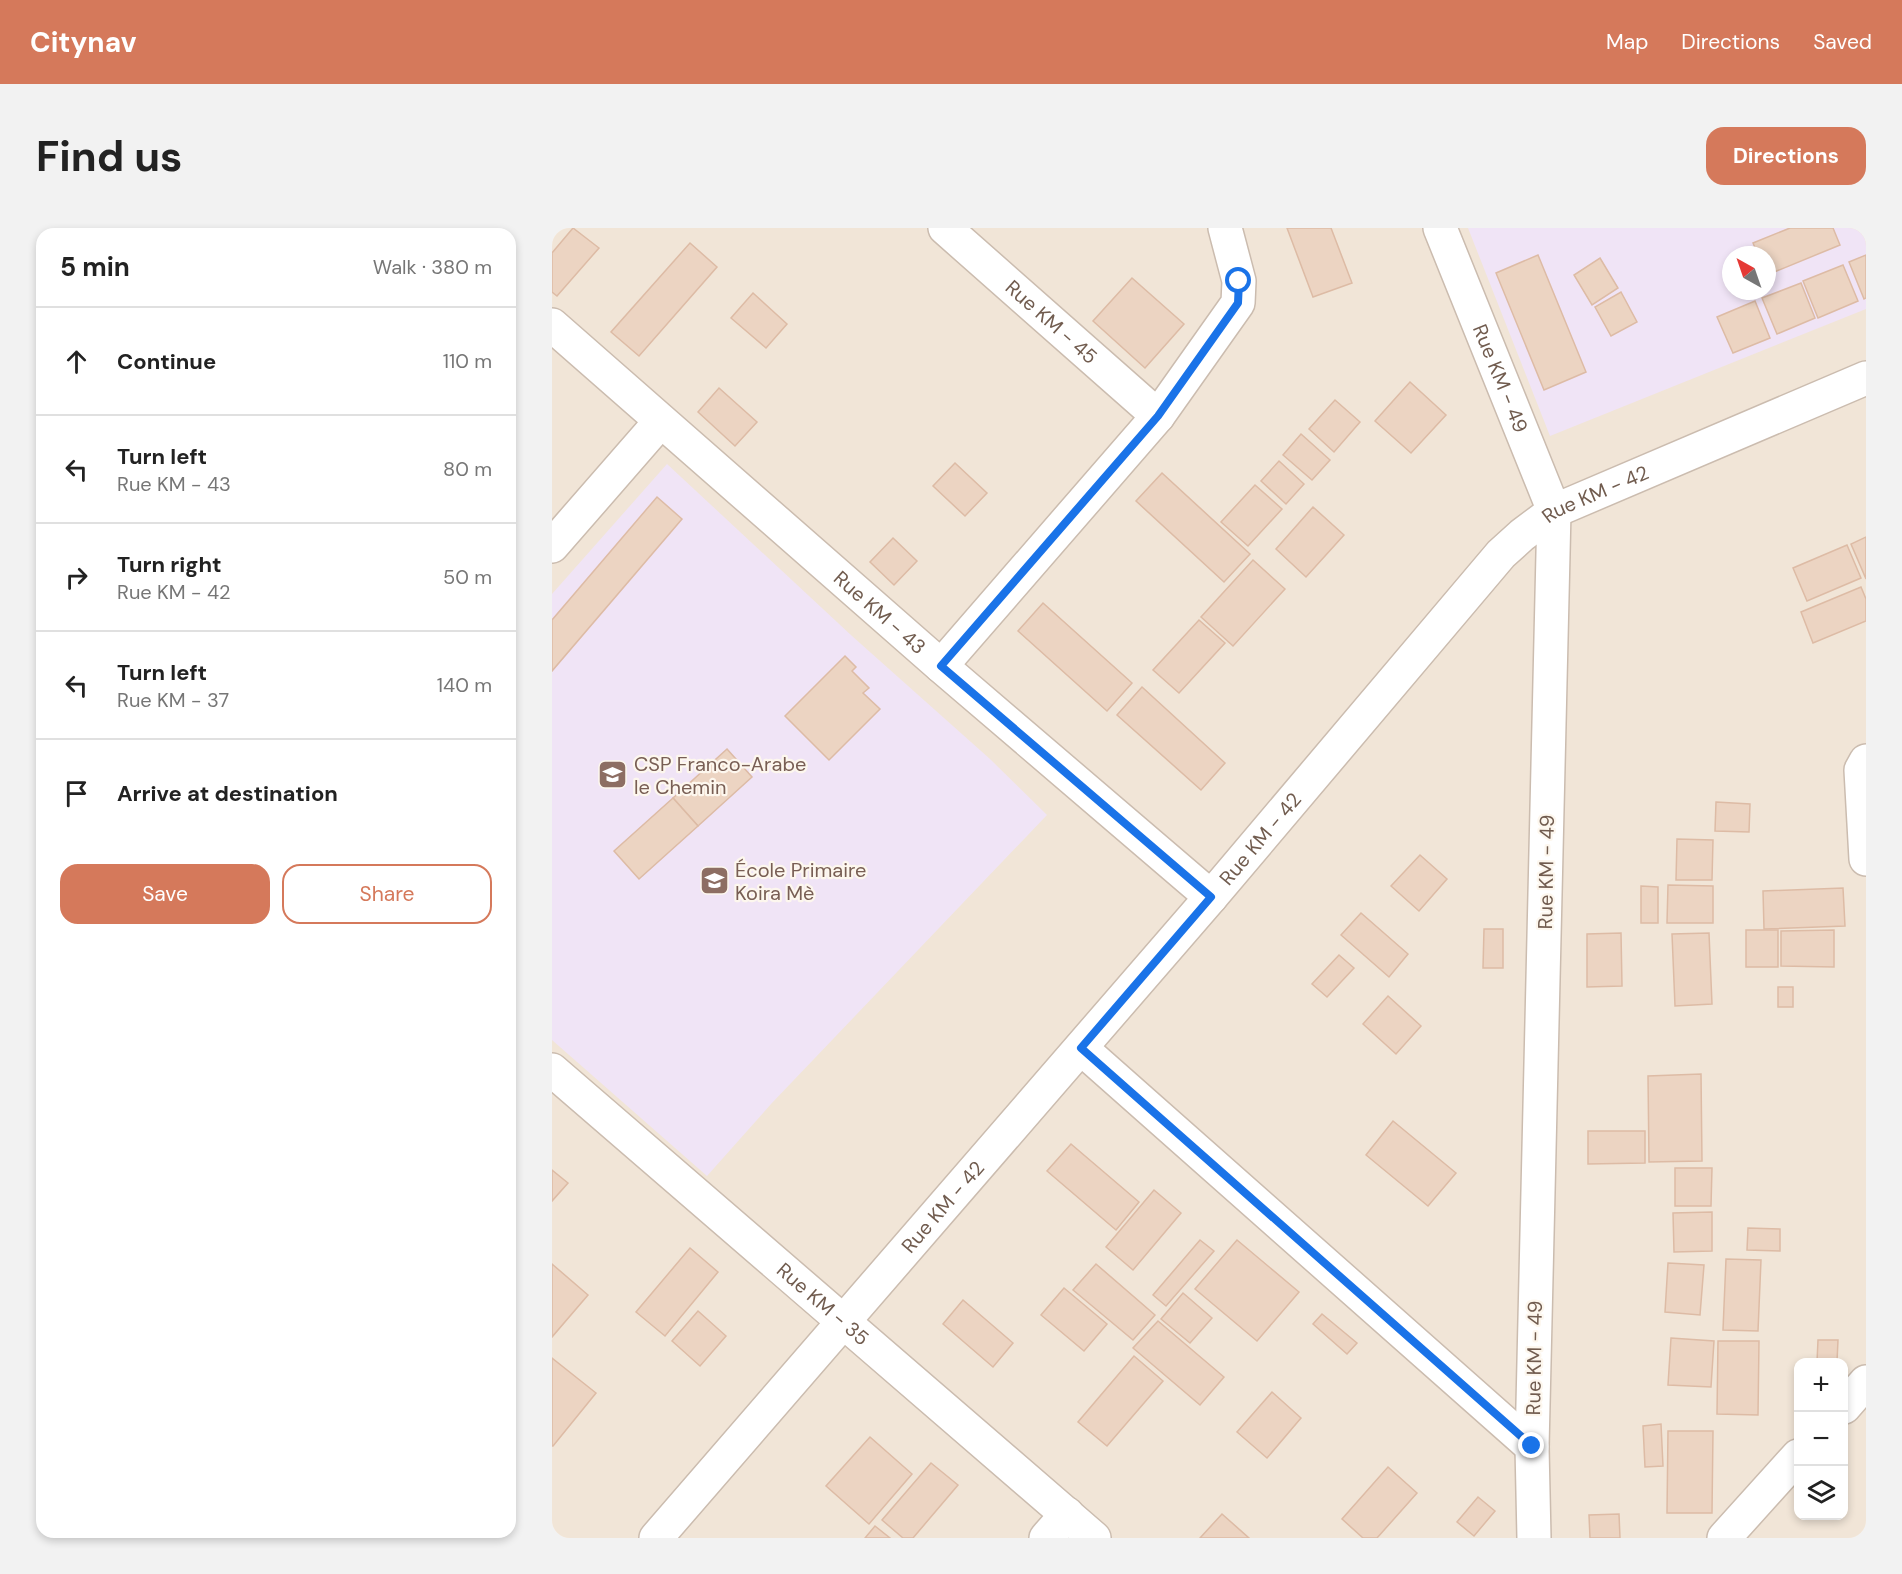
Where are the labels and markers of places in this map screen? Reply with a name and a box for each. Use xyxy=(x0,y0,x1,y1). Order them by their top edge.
place label: CSP Franco-Arabe le Chemin xyxy=(634,751,806,800)
school or university icon: CSP Franco-Arabe le Chemin xyxy=(597,759,629,791)
place label: École Primaire Koira Mè xyxy=(735,857,866,906)
school or university icon: École Primaire Koira Mè xyxy=(698,865,730,897)

